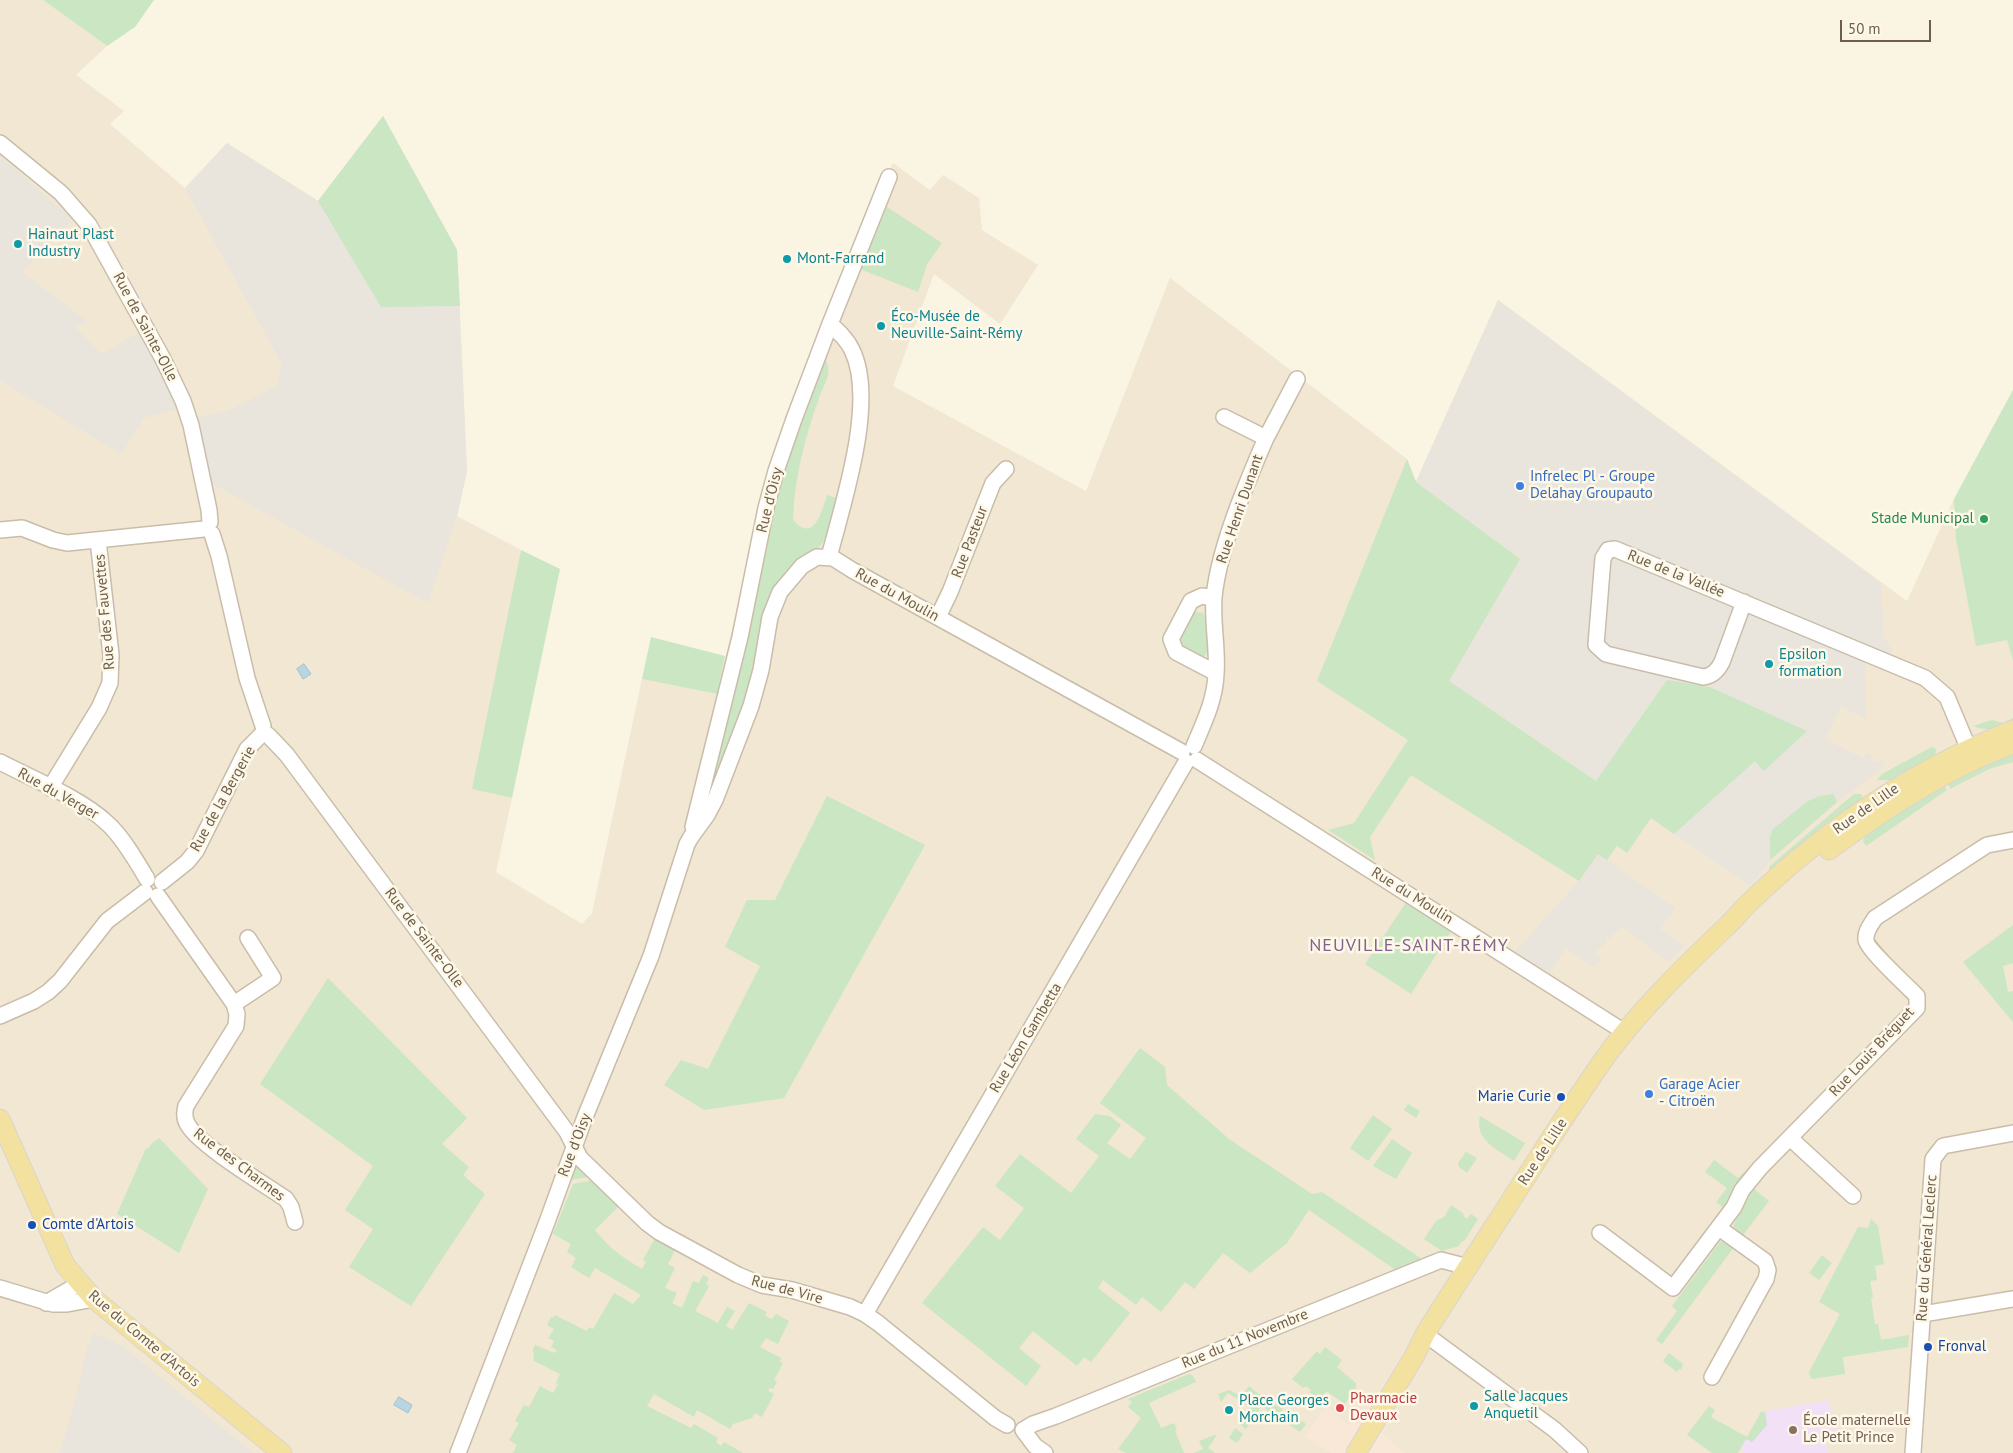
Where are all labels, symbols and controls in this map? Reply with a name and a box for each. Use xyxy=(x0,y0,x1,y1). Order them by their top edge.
scale bar xyxy=(1843,10,1934,42)
text: 50 m xyxy=(1848,19,1881,38)
place label: Hainaut Plast Industry xyxy=(28,226,114,261)
marker: Hainaut Plast Industry xyxy=(12,238,24,250)
place label: Mont-Farrand xyxy=(797,250,884,268)
marker: Mont-Farrand xyxy=(781,253,793,265)
street label: Rue de Sainte-Olle xyxy=(109,270,181,384)
place label: Éco-Musée de Neuville-Saint-Rémy xyxy=(891,308,1022,343)
marker: Éco-Musée de Neuville-Saint-Rémy xyxy=(875,320,887,332)
street label: Rue Henri Dunant xyxy=(1213,452,1267,566)
street label: Rue d'Oisy xyxy=(753,465,787,535)
place label: Infrelec Pl - Groupe Delahay Groupauto xyxy=(1530,468,1655,503)
marker: Infrelec Pl - Groupe Delahay Groupauto xyxy=(1514,480,1526,492)
street label: Rue Pasteur xyxy=(948,503,992,581)
place label: Stade Municipal xyxy=(1871,510,1974,528)
marker: Stade Municipal xyxy=(1978,513,1990,525)
street label: Rue de la Vallée xyxy=(1625,546,1727,602)
street label: Rue des Fauvettes xyxy=(91,553,119,671)
street label: Rue du Moulin xyxy=(852,565,942,625)
place label: Epsilon formation xyxy=(1779,646,1842,681)
marker: Epsilon formation xyxy=(1763,658,1775,670)
street label: Rue de la Bergerie xyxy=(187,743,259,855)
street label: Rue du Verger xyxy=(14,764,102,824)
street label: Rue de Lille xyxy=(1830,780,1902,838)
street label: Rue du Moulin xyxy=(1368,864,1456,928)
street label: Rue de Sainte-Olle xyxy=(381,885,467,991)
district label: NEUVILLE-SAINT-RÉMY xyxy=(1307,935,1511,957)
street label: Rue Léon Gambetta xyxy=(986,980,1066,1096)
street label: Rue Louis Bréguet xyxy=(1826,1003,1918,1101)
place label: Garage Acier - Citroën xyxy=(1659,1076,1740,1111)
place label: Marie Curie xyxy=(1478,1088,1551,1106)
marker: Garage Acier - Citroën xyxy=(1643,1088,1655,1100)
marker: Marie Curie xyxy=(1555,1091,1567,1103)
street label: Rue d'Oisy xyxy=(555,1111,595,1179)
street label: Rue de Lille xyxy=(1515,1115,1571,1189)
street label: Rue des Charmes xyxy=(190,1125,288,1205)
street label: Rue du Général Leclerc xyxy=(1913,1174,1941,1322)
place label: Comte d'Artois xyxy=(42,1216,134,1234)
marker: Comte d'Artois xyxy=(26,1219,38,1231)
street label: Rue de Vire xyxy=(749,1272,825,1308)
street label: Rue du Comte d'Artois xyxy=(84,1287,204,1391)
street label: Rue du 11 Novembre xyxy=(1179,1305,1311,1373)
place label: Fronval xyxy=(1938,1338,1986,1356)
marker: Fronval xyxy=(1922,1341,1934,1353)
place label: Salle Jacques Anquetil xyxy=(1484,1388,1568,1423)
place label: Pharmacie Devaux xyxy=(1350,1390,1417,1425)
place label: Place Georges Morchain xyxy=(1239,1392,1329,1427)
marker: Salle Jacques Anquetil xyxy=(1468,1400,1480,1412)
marker: Pharmacie Devaux xyxy=(1334,1402,1346,1414)
marker: Place Georges Morchain xyxy=(1223,1404,1235,1416)
place label: École maternelle Le Petit Prince xyxy=(1803,1412,1911,1447)
marker: École maternelle Le Petit Prince xyxy=(1787,1424,1799,1436)

